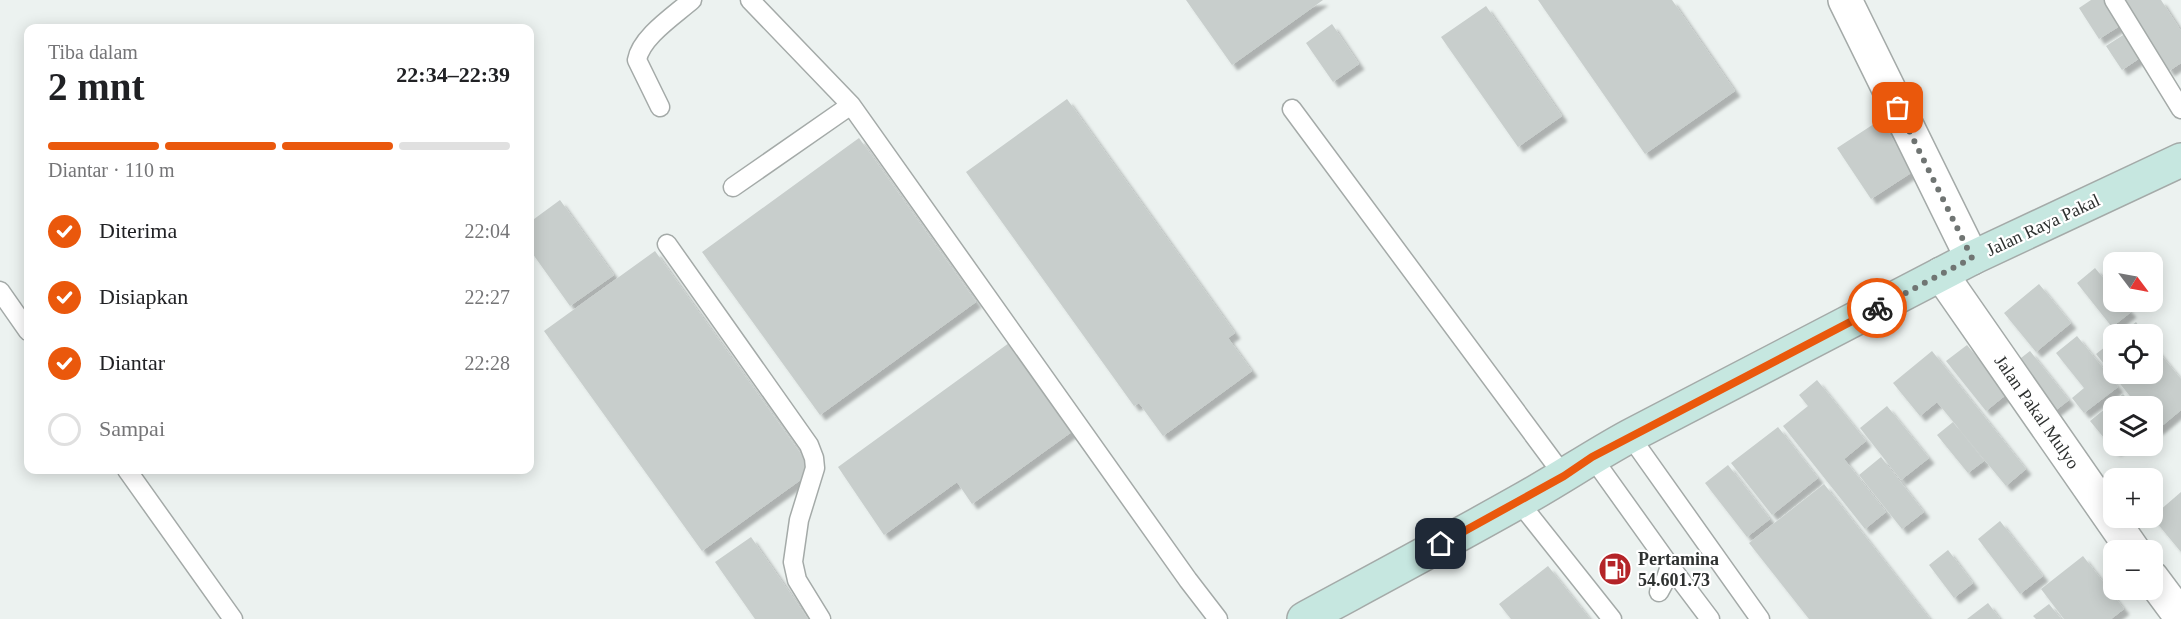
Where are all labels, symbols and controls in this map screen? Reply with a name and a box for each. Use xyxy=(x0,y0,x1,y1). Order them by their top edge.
text: Tiba dalam xyxy=(48,41,138,63)
text: 22:34–22:39 xyxy=(396,62,510,87)
text: 2 mnt xyxy=(48,65,144,108)
pin xyxy=(1872,82,1923,133)
icon: bag xyxy=(1881,91,1914,124)
text: Diantar · 110 m xyxy=(48,159,174,181)
street label: Jalan Raya Pakal xyxy=(1983,190,2103,260)
icon: check xyxy=(48,215,81,248)
text: Diterima xyxy=(99,218,177,243)
text: 22:04 xyxy=(464,220,510,242)
north arrow xyxy=(2103,252,2163,312)
map controls xyxy=(2103,252,2163,600)
courier xyxy=(1847,278,1907,338)
icon: check xyxy=(48,281,81,314)
text: Disiapkan xyxy=(99,284,188,309)
text: 22:27 xyxy=(464,286,510,308)
icon: bike xyxy=(1861,292,1894,325)
button: locate xyxy=(2103,324,2163,384)
icon: check xyxy=(48,347,81,380)
text: Diantar xyxy=(99,350,165,375)
street label: Jalan Pakal Mulyo xyxy=(1990,351,2084,473)
text: 22:28 xyxy=(464,352,510,374)
button: layers xyxy=(2103,396,2163,456)
text: Sampai xyxy=(99,416,165,441)
button: + xyxy=(2103,468,2163,528)
pin xyxy=(1415,518,1466,569)
icon: home xyxy=(1424,527,1457,560)
button: − xyxy=(2103,540,2163,600)
place label: Pertamina 54.601.73 xyxy=(1638,549,1719,590)
fuel station icon: Pertamina 54.601.73 xyxy=(1597,551,1633,587)

